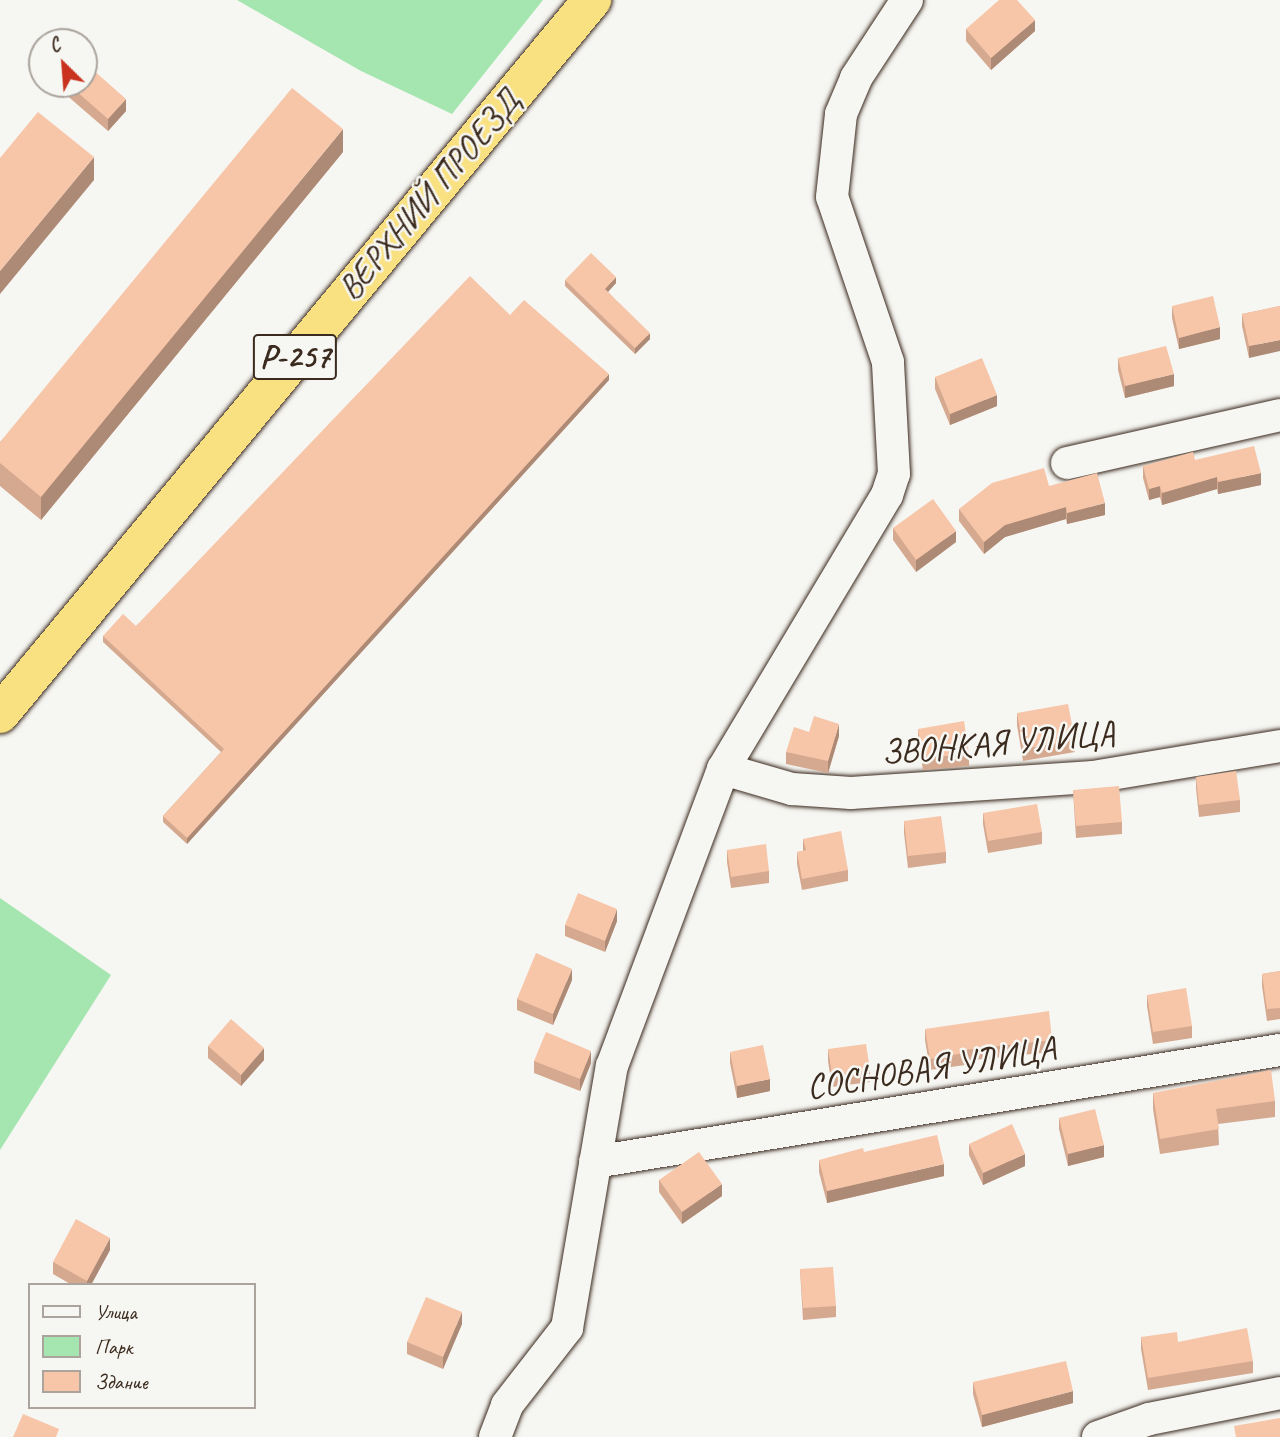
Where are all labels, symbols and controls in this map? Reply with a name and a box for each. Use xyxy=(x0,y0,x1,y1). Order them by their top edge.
north arrow xyxy=(28,28,98,98)
text: С xyxy=(46,33,64,59)
street label: ВЕРХНИЙ ПРОЕЗД xyxy=(329,81,529,309)
road number: Р-257 xyxy=(251,328,339,386)
street label: ЗВОНКАЯ УЛИЦА xyxy=(879,712,1117,774)
street label: СОСНОВАЯ УЛИЦА xyxy=(803,1028,1059,1108)
legend xyxy=(28,1283,256,1409)
text: Улица xyxy=(95,1299,137,1325)
text: Парк xyxy=(95,1334,132,1360)
text: Здание xyxy=(95,1369,148,1395)

